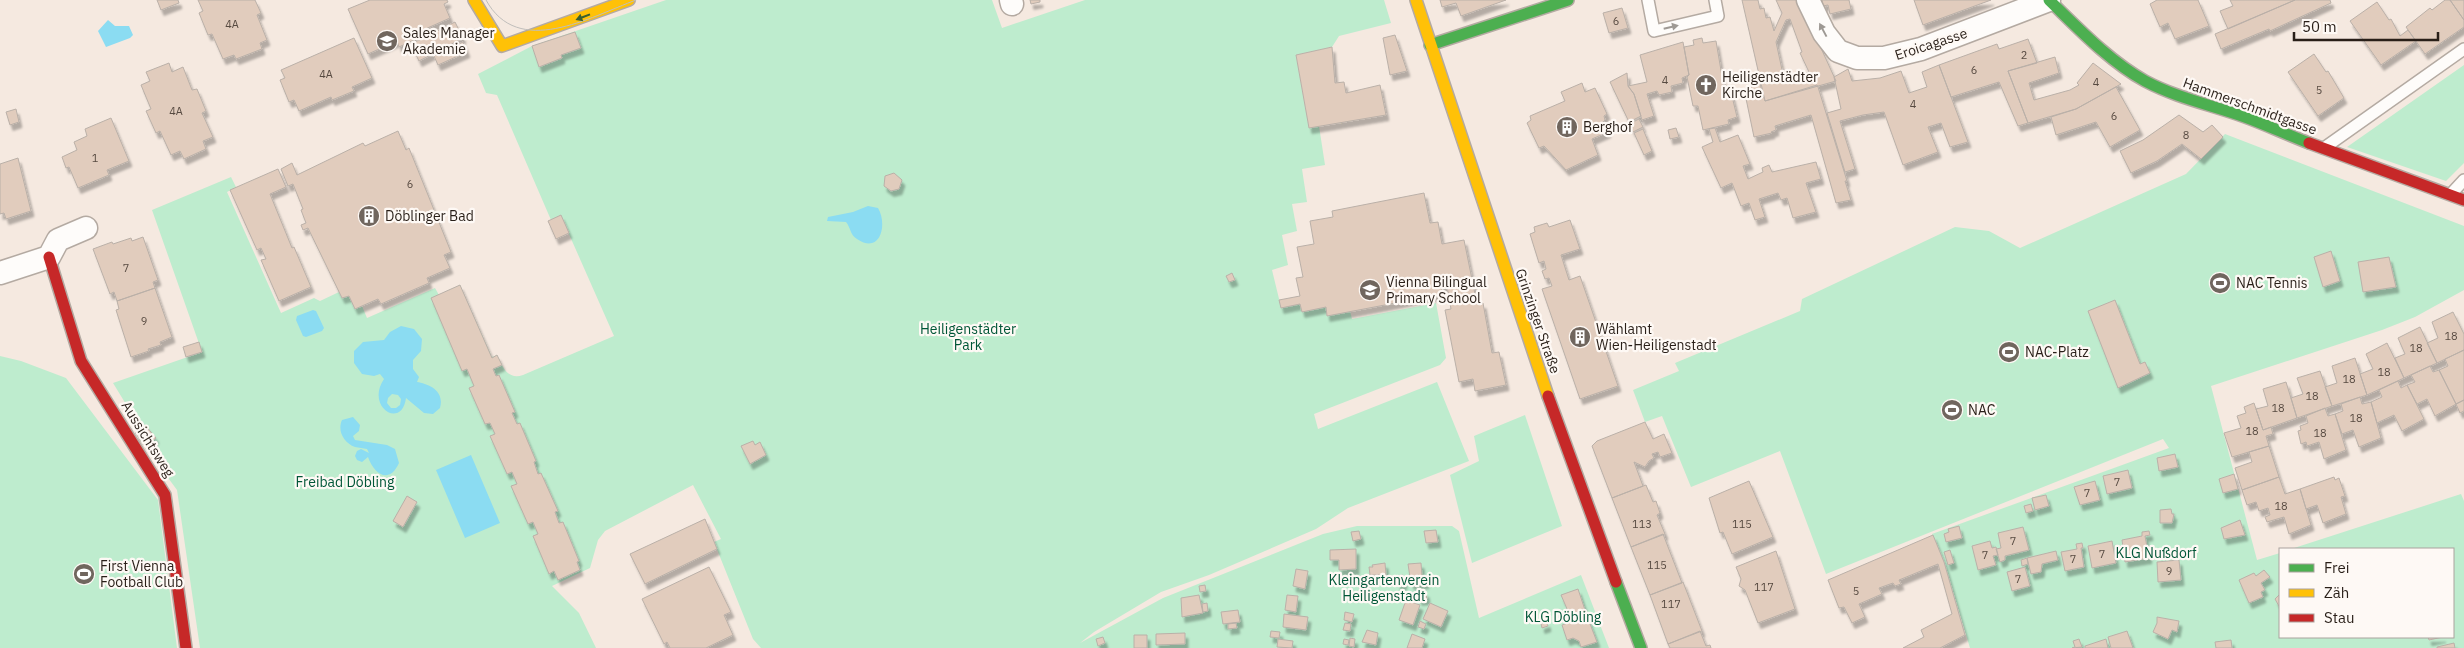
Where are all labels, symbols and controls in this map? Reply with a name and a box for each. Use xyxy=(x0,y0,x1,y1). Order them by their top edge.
scale bar xyxy=(2294,10,2438,42)
one-way arrow xyxy=(576,13,590,21)
house number: 6 xyxy=(1613,14,1619,28)
house number: 4A xyxy=(225,17,239,31)
text: 50 m xyxy=(2302,17,2337,36)
one-way arrow xyxy=(1663,23,1678,31)
place label: Sales Manager Akademie xyxy=(403,24,495,58)
one-way arrow xyxy=(1819,24,1828,37)
street label: Eroicagasse xyxy=(1892,24,1970,64)
school or university icon: Sales Manager Akademie xyxy=(375,29,399,53)
house number: 2 xyxy=(2021,48,2027,62)
house number: 6 xyxy=(1971,63,1977,77)
house number: 4A xyxy=(319,67,333,81)
place label: Heiligenstädter Kirche xyxy=(1722,68,1818,102)
house number: 4 xyxy=(1662,73,1669,87)
church icon: Heiligenstädter Kirche xyxy=(1694,73,1718,97)
street label: Hammerschmidtgasse xyxy=(2181,73,2320,139)
house number: 4 xyxy=(2093,75,2100,89)
house number: 5 xyxy=(2316,83,2322,97)
house number: 4 xyxy=(1910,97,1917,111)
house number: 4A xyxy=(169,104,183,118)
house number: 6 xyxy=(2111,109,2117,123)
building icon: Berghof xyxy=(1555,115,1579,139)
place label: Berghof xyxy=(1583,118,1633,136)
house number: 8 xyxy=(2183,128,2189,142)
house number: 1 xyxy=(92,151,99,165)
house number: 6 xyxy=(407,177,413,191)
building icon: Döblinger Bad xyxy=(357,204,381,228)
place label: Döblinger Bad xyxy=(385,207,474,225)
house number: 7 xyxy=(123,261,129,275)
street label: Grinzinger Straße xyxy=(1512,266,1565,376)
sports icon: NAC Tennis xyxy=(2208,271,2232,295)
place label: Vienna Bilingual Primary School xyxy=(1386,273,1487,307)
place label: NAC Tennis xyxy=(2236,274,2308,292)
school or university icon: Vienna Bilingual Primary School xyxy=(1358,278,1382,302)
house number: 9 xyxy=(141,314,147,328)
park label: Heiligenstädter Park xyxy=(920,320,1016,354)
place label: Wählamt Wien-Heiligenstadt xyxy=(1596,320,1717,354)
building icon: Wählamt Wien-Heiligenstadt xyxy=(1568,325,1592,349)
house number: 18 xyxy=(2444,329,2458,343)
sports icon: NAC-Platz xyxy=(1997,340,2021,364)
house number: 18 xyxy=(2409,341,2423,355)
place label: NAC-Platz xyxy=(2025,343,2089,361)
house number: 18 xyxy=(2377,365,2391,379)
house number: 18 xyxy=(2342,372,2356,386)
house number: 18 xyxy=(2305,389,2319,403)
street label: Aussichtsweg xyxy=(117,398,179,481)
sports icon: NAC xyxy=(1940,398,1964,422)
place label: NAC xyxy=(1968,401,1996,419)
house number: 18 xyxy=(2271,401,2285,415)
house number: 18 xyxy=(2349,411,2363,425)
house number: 18 xyxy=(2245,424,2259,438)
house number: 18 xyxy=(2313,426,2327,440)
park label: Freibad Döbling xyxy=(296,473,395,491)
house number: 7 xyxy=(2114,475,2120,489)
house number: 7 xyxy=(2084,486,2090,500)
house number: 18 xyxy=(2274,499,2288,513)
house number: 113 xyxy=(1632,517,1652,531)
house number: 115 xyxy=(1732,517,1752,531)
house number: 7 xyxy=(2010,534,2016,548)
park label: KLG Nußdorf xyxy=(2115,544,2197,562)
house number: 7 xyxy=(2099,547,2105,561)
house number: 7 xyxy=(1982,548,1988,562)
legend xyxy=(2279,548,2454,638)
house number: 7 xyxy=(2070,552,2076,566)
place label: First Vienna Football Club xyxy=(100,557,183,591)
house number: 115 xyxy=(1647,558,1667,572)
text: Frei xyxy=(2324,558,2350,577)
sports icon: First Vienna Football Club xyxy=(72,562,96,586)
house number: 9 xyxy=(2166,564,2172,578)
park label: Kleingartenverein Heiligenstadt xyxy=(1329,571,1439,605)
house number: 7 xyxy=(2015,572,2021,586)
house number: 117 xyxy=(1754,580,1774,594)
text: Zäh xyxy=(2324,583,2349,602)
house number: 5 xyxy=(1853,584,1859,598)
house number: 117 xyxy=(1661,597,1681,611)
park label: KLG Döbling xyxy=(1525,608,1602,626)
text: Stau xyxy=(2324,608,2355,627)

